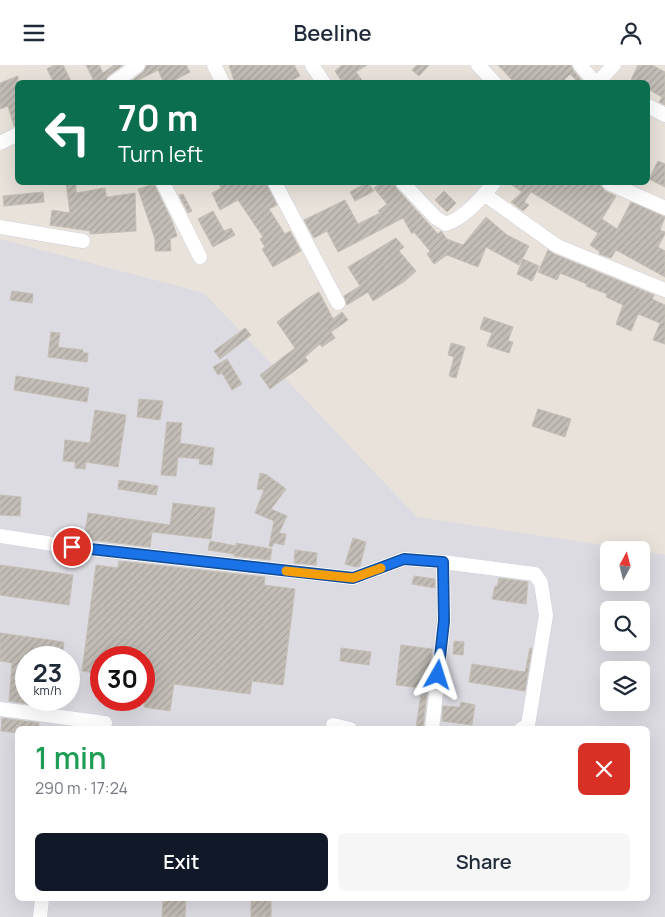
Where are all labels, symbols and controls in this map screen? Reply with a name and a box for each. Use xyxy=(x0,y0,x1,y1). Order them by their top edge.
text: Beeline xyxy=(293,18,372,48)
icon: menu xyxy=(20,19,48,47)
icon: person xyxy=(617,19,645,47)
text: 70 m xyxy=(118,94,198,142)
icon: left xyxy=(35,100,100,165)
text: Turn left xyxy=(118,139,203,169)
pin xyxy=(51,526,93,568)
icon: arrive xyxy=(58,533,86,561)
north arrow xyxy=(600,541,650,591)
map controls xyxy=(600,541,650,711)
button: search xyxy=(600,601,650,651)
speed limit sign: 30 xyxy=(90,646,155,711)
position arrow xyxy=(411,648,463,700)
text: 23 xyxy=(33,655,62,690)
button: layers xyxy=(600,661,650,711)
text: km/h xyxy=(34,682,61,699)
text: 1 min xyxy=(35,737,107,778)
button: close xyxy=(578,743,630,795)
text: 290 m · 17:24 xyxy=(35,777,128,799)
button: Exit xyxy=(35,833,328,891)
button: Share xyxy=(338,833,630,891)

